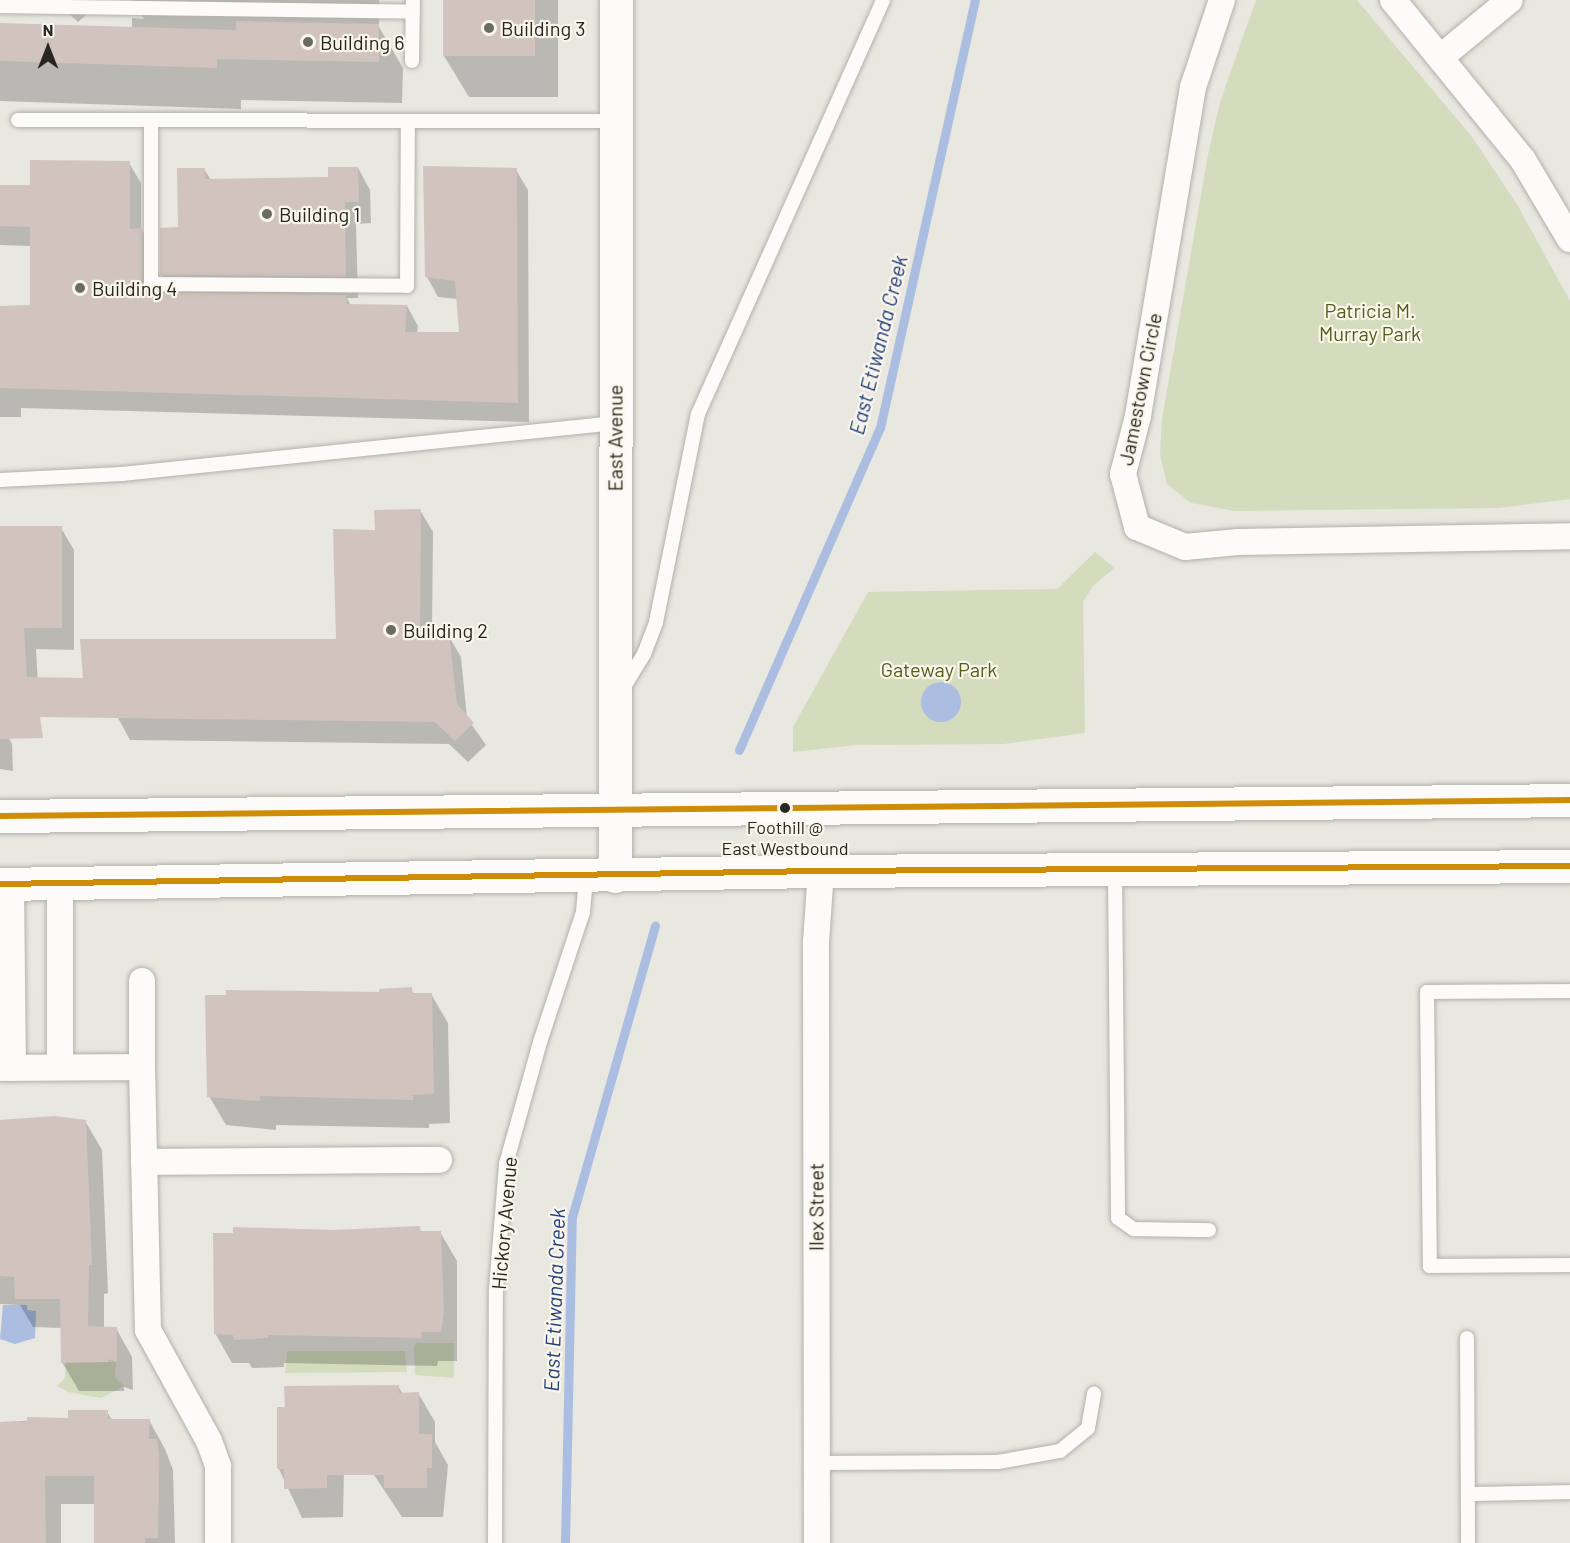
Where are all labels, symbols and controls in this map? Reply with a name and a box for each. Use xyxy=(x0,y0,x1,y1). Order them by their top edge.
place label: Building 3 xyxy=(501,16,585,40)
north arrow xyxy=(18,18,78,78)
text: N xyxy=(43,20,53,39)
marker: Building 3 xyxy=(482,21,496,35)
place label: Building 6 xyxy=(320,30,404,54)
marker: Building 6 xyxy=(301,35,315,49)
place label: Building 1 xyxy=(279,202,360,226)
marker: Building 1 xyxy=(260,207,274,221)
water label: East Etiwanda Creek xyxy=(844,253,912,437)
place label: Building 4 xyxy=(92,276,177,300)
marker: Building 4 xyxy=(73,281,87,295)
park label: Patricia M. Murray Park xyxy=(1319,299,1421,346)
street label: Jamestown Circle xyxy=(1113,311,1167,467)
street label: East Avenue xyxy=(603,385,627,491)
place label: Building 2 xyxy=(403,618,488,642)
marker: Building 2 xyxy=(384,623,398,637)
park label: Gateway Park xyxy=(881,657,997,681)
marker: Foothill @ East Westbound xyxy=(779,802,791,814)
place label: Foothill @ East Westbound xyxy=(722,817,848,860)
street label: Hickory Avenue xyxy=(486,1155,522,1291)
street label: Ilex Street xyxy=(804,1163,828,1251)
water label: East Etiwanda Creek xyxy=(538,1208,570,1392)

